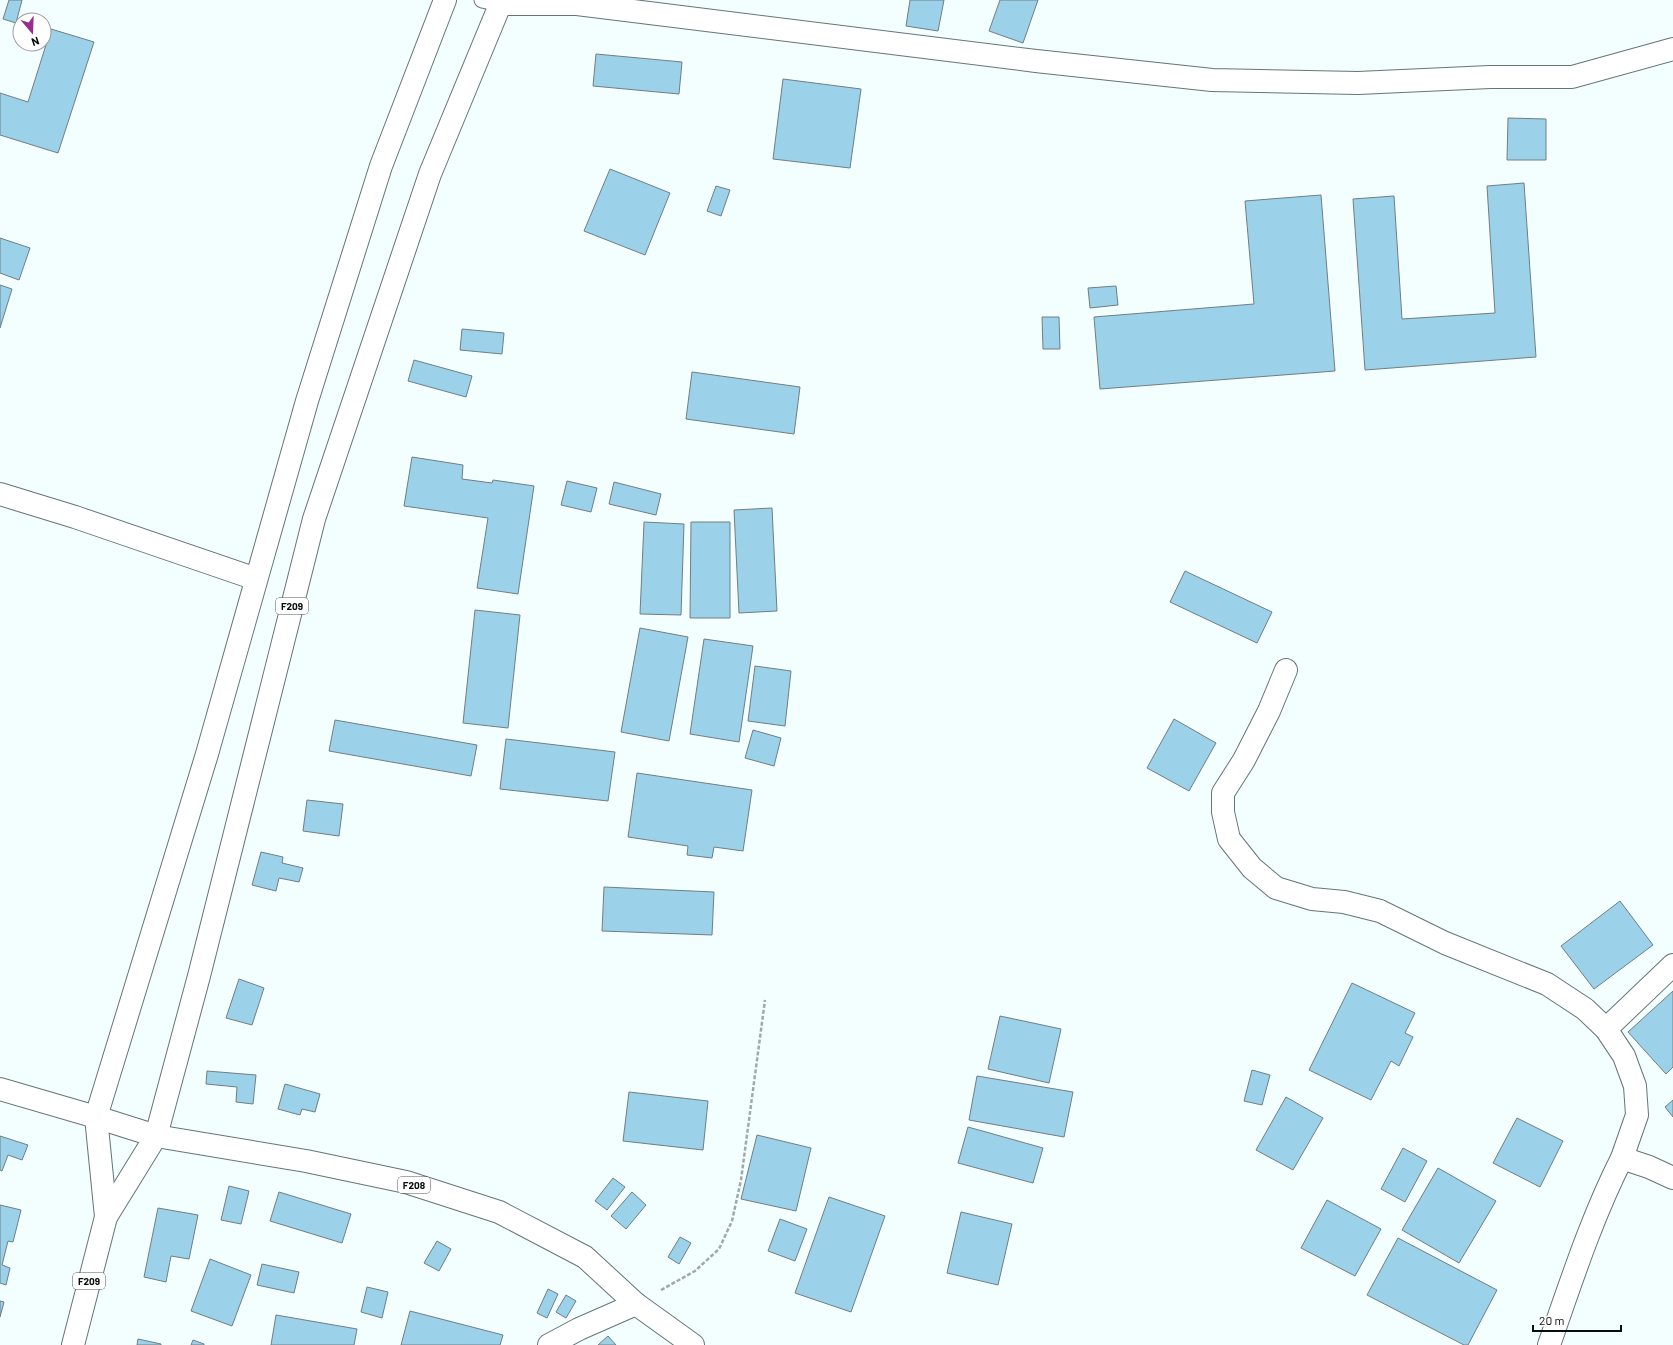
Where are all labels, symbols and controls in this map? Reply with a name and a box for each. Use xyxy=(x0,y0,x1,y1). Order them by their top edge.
north arrow xyxy=(12,12,52,52)
text: N xyxy=(30,35,41,49)
road number: F209 xyxy=(276,598,308,614)
road number: F208 xyxy=(398,1177,430,1193)
road number: F209 xyxy=(73,1273,105,1289)
scale bar xyxy=(1533,1307,1621,1333)
text: 20 m xyxy=(1539,1313,1565,1327)

